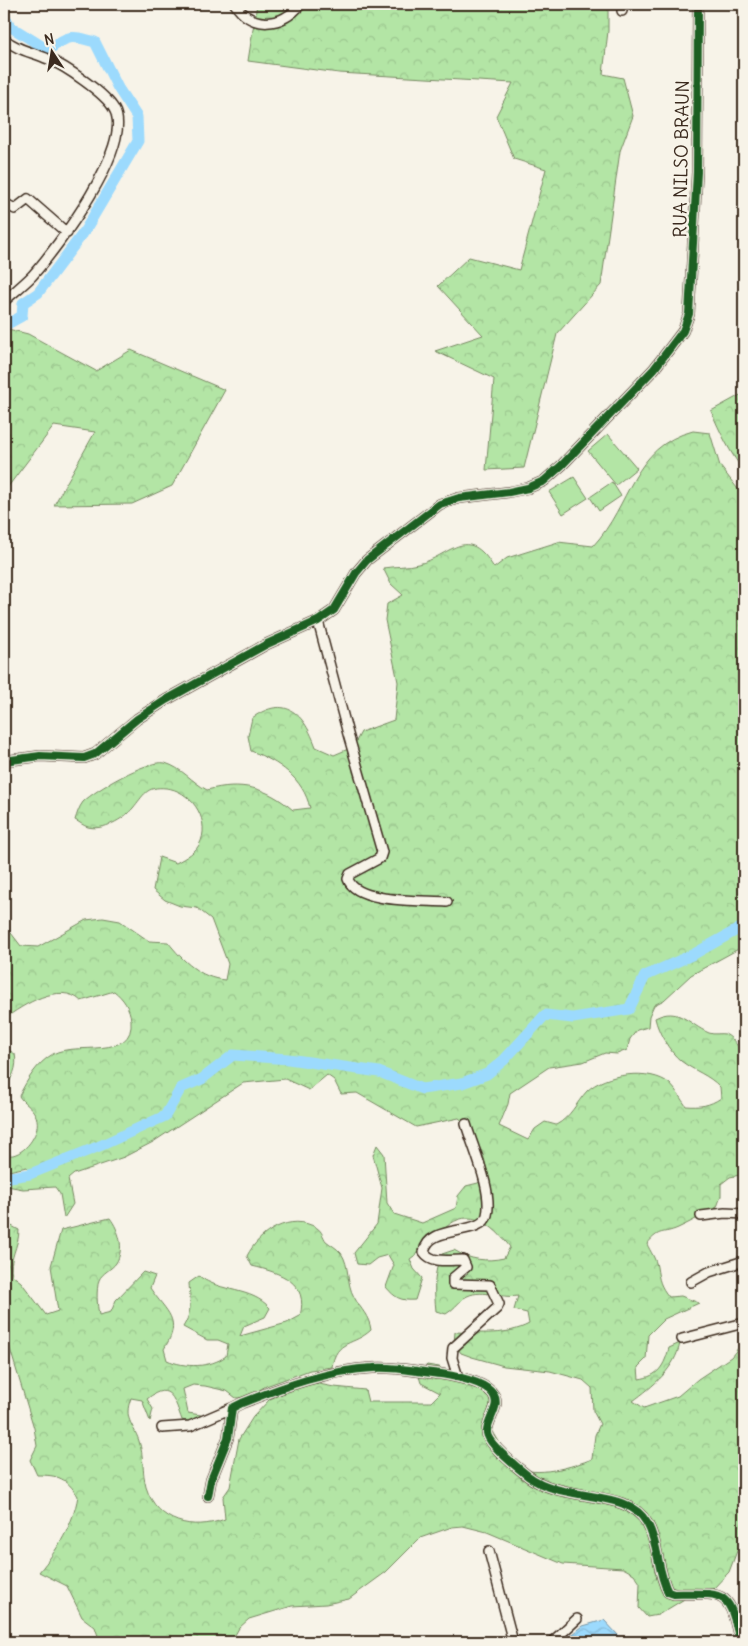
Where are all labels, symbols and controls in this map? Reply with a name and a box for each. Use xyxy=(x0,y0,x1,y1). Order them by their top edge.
north arrow xyxy=(28,28,78,78)
text: N xyxy=(43,29,56,49)
street label: RUA NILSO BRAUN xyxy=(668,80,694,238)

